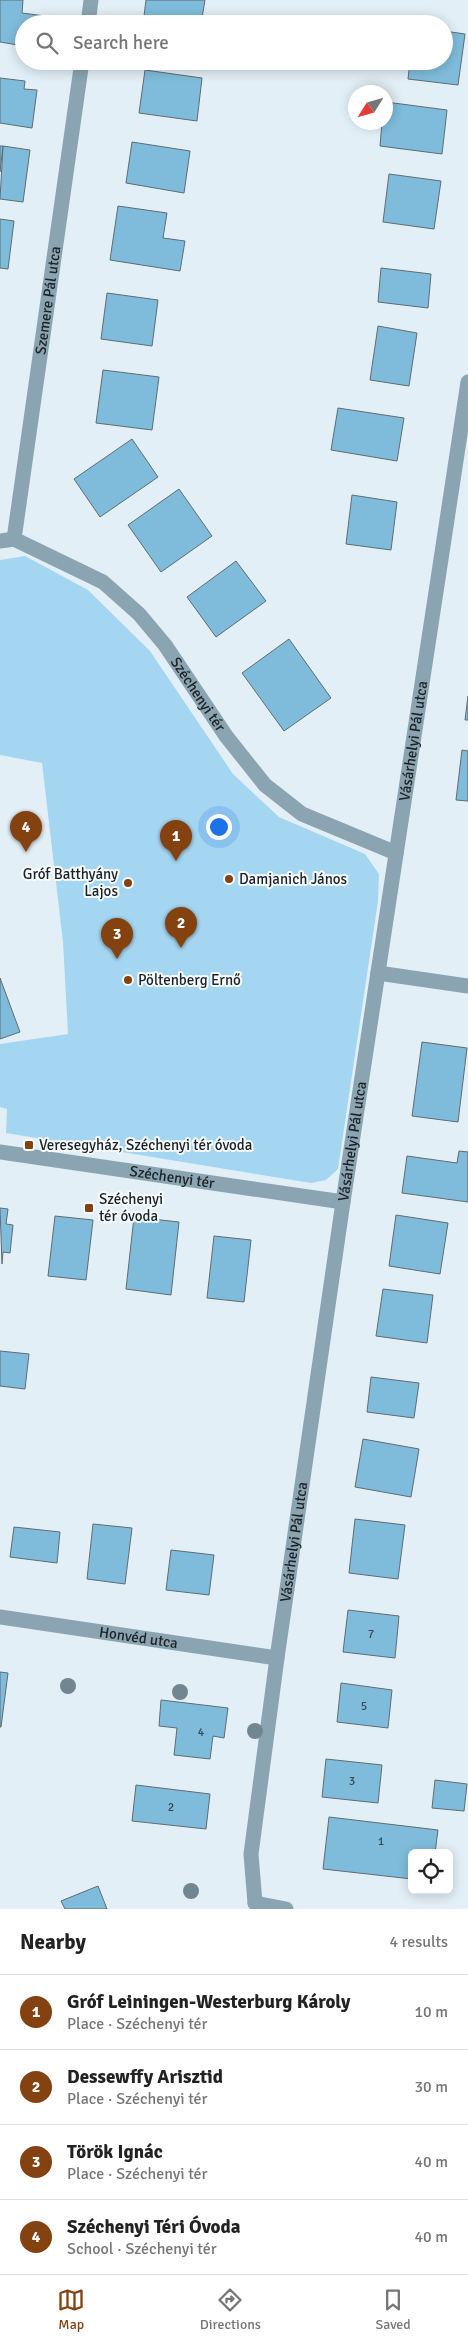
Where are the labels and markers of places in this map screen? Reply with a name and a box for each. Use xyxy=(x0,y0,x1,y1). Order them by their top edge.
pin: 4 xyxy=(10,811,42,852)
pin: 1 xyxy=(160,820,192,861)
place label: Gróf Batthyány Lajos xyxy=(23,865,118,900)
place label: Damjanich János xyxy=(239,870,348,888)
marker: Damjanich János xyxy=(223,873,235,885)
marker: Gróf Batthyány Lajos xyxy=(122,877,134,889)
pin: 2 xyxy=(165,907,197,948)
pin: 3 xyxy=(101,918,133,959)
place label: Pöltenberg Ernő xyxy=(138,971,241,989)
marker: Pöltenberg Ernő xyxy=(122,974,134,986)
place label: Veresegyház, Széchenyi tér óvoda xyxy=(39,1136,252,1154)
marker: Veresegyház, Széchenyi tér óvoda xyxy=(23,1139,35,1151)
place label: Széchenyi tér óvoda xyxy=(99,1190,163,1225)
marker: Széchenyi tér óvoda xyxy=(83,1202,95,1214)

